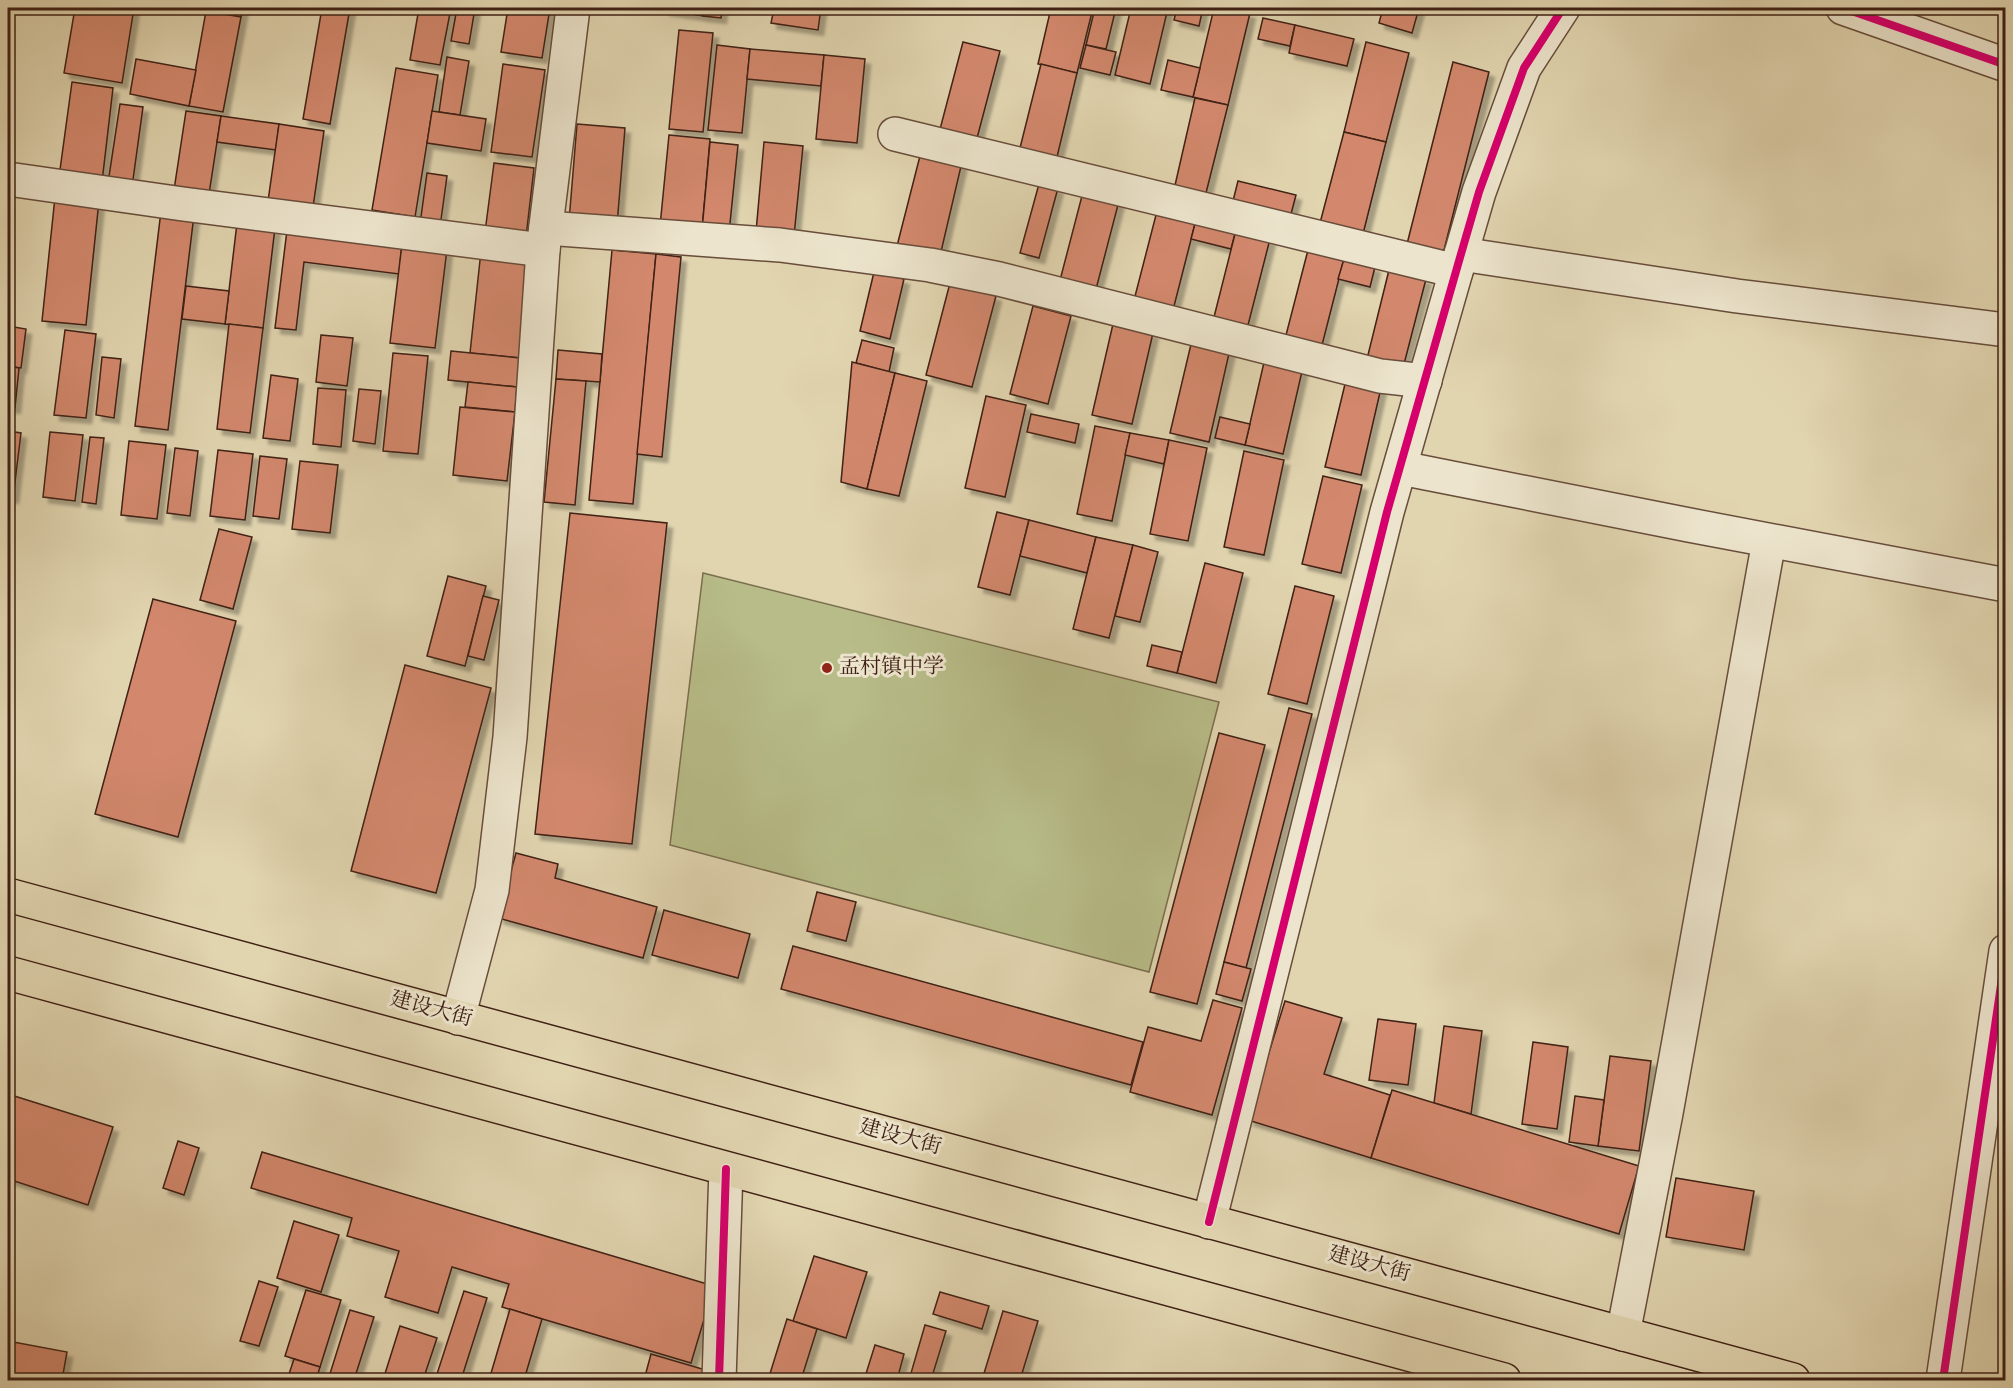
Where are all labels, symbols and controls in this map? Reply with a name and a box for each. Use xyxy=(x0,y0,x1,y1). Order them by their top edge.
place label: 孟村镇中学 xyxy=(839,653,944,683)
marker: 孟村镇中学 xyxy=(820,661,834,675)
street label: 建设大街 xyxy=(387,985,475,1035)
street label: 建设大街 xyxy=(856,1113,944,1163)
street label: 建设大街 xyxy=(1325,1240,1413,1290)

